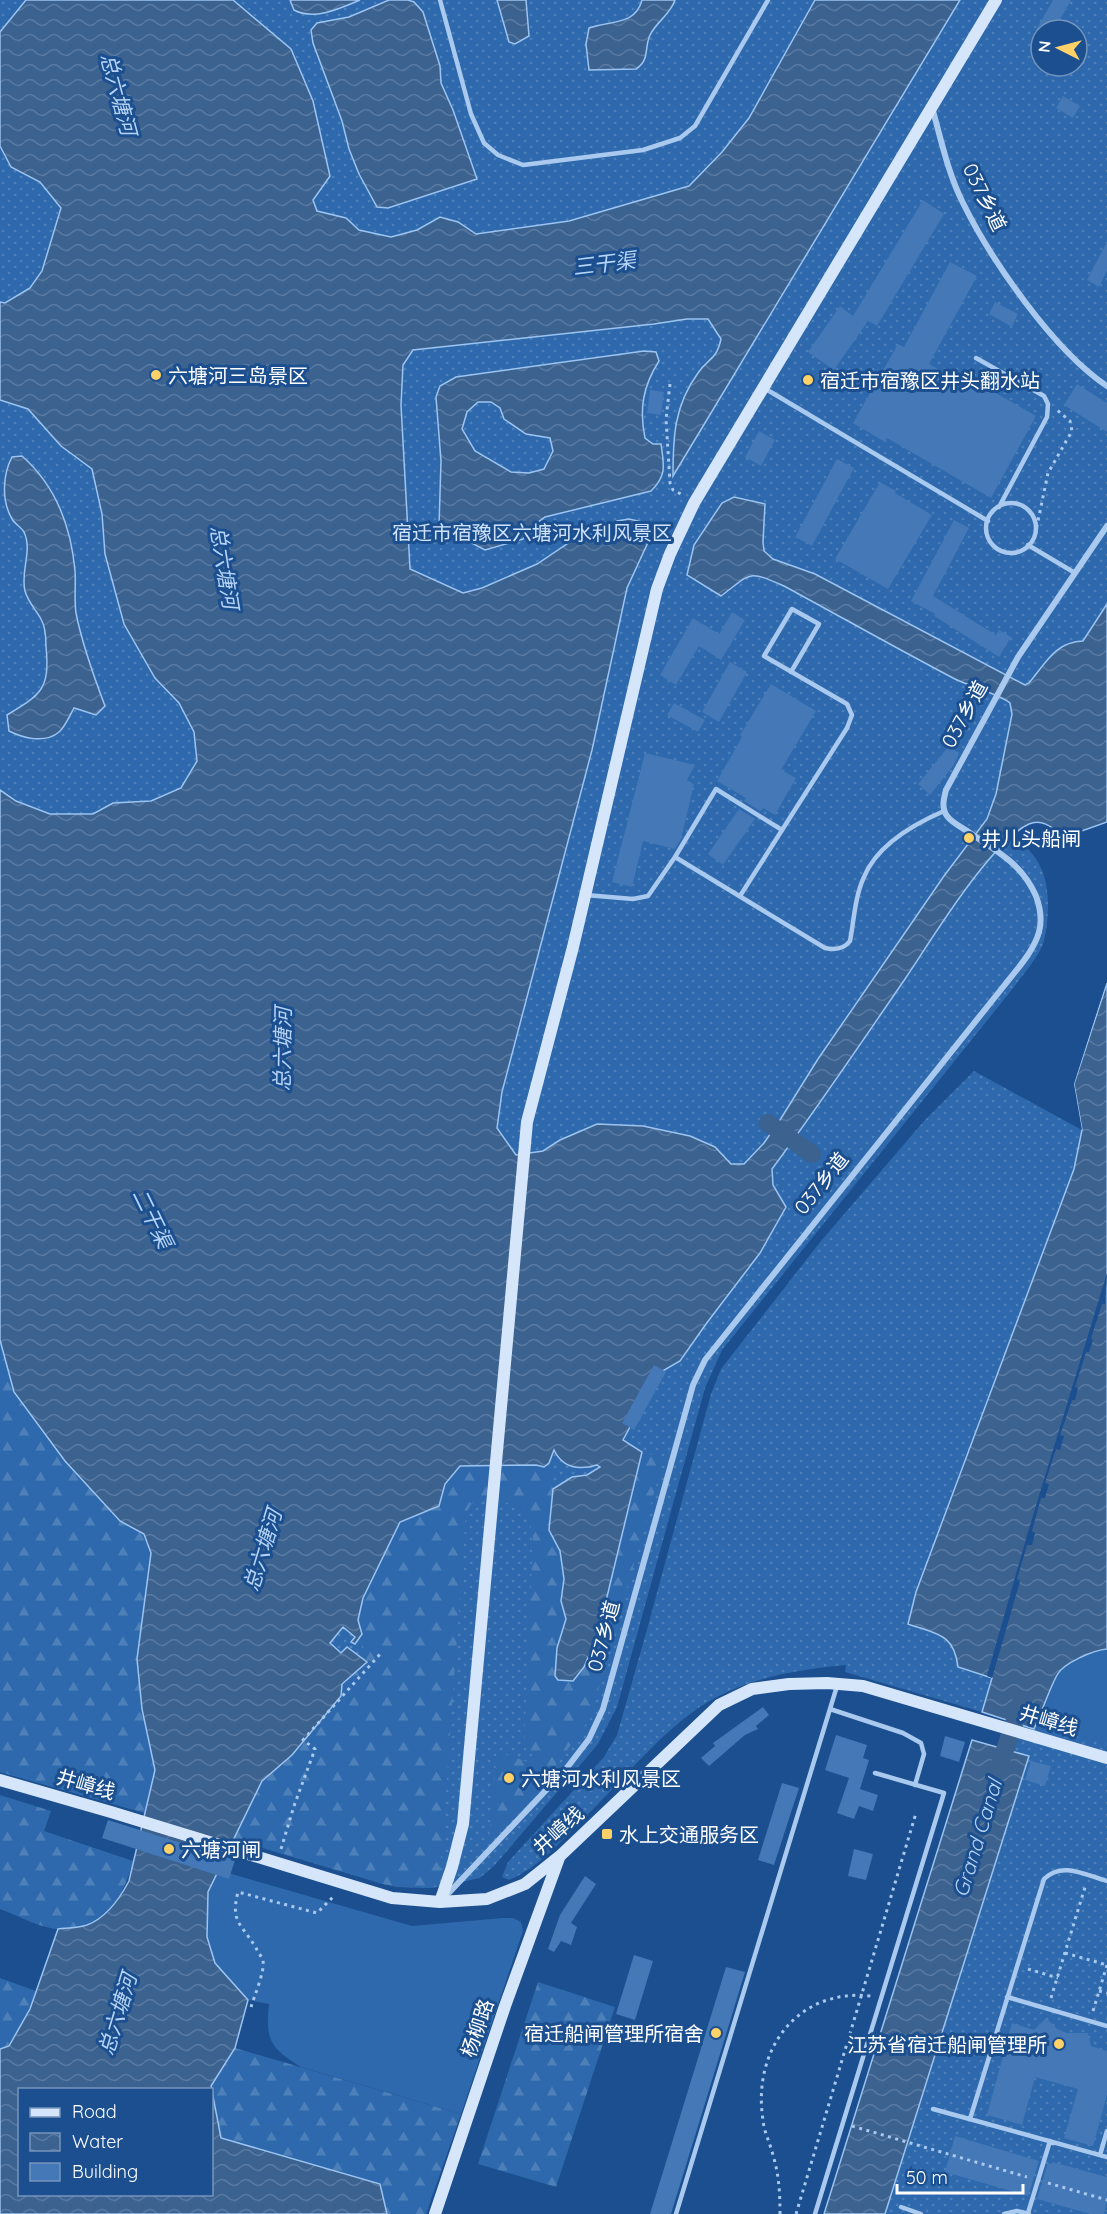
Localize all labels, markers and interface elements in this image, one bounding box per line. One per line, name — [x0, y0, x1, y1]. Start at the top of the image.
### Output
north arrow — [1029, 18, 1089, 78]
text: N — [1034, 40, 1055, 53]
water label: 总六塘河 — [96, 50, 143, 142]
street label: 037乡道 — [958, 159, 1012, 235]
water label: 三干渠 — [571, 246, 640, 280]
place label: 六塘河三岛景区 — [168, 363, 308, 388]
marker: 六塘河三岛景区 — [149, 368, 163, 382]
place label: 宿迁市宿豫区井头翻水站 — [820, 368, 1040, 393]
marker: 宿迁市宿豫区井头翻水站 — [801, 373, 815, 387]
park label: 宿迁市宿豫区六塘河水利风景区 — [392, 520, 672, 545]
water label: 总六塘河 — [206, 523, 245, 614]
street label: 037乡道 — [935, 676, 993, 752]
place label: 井儿头船闸 — [981, 826, 1081, 851]
marker: 井儿头船闸 — [962, 831, 976, 845]
water label: 总六塘河 — [268, 1003, 296, 1091]
street label: 037乡道 — [788, 1147, 854, 1219]
water label: 二干渠 — [128, 1184, 180, 1255]
water label: 总六塘河 — [237, 1502, 288, 1594]
street label: 037乡道 — [582, 1598, 624, 1674]
street label: 井嶂线 — [1017, 1699, 1081, 1741]
street label: 井嶂线 — [54, 1764, 118, 1804]
place label: 六塘河水利风景区 — [521, 1766, 681, 1791]
marker: 六塘河水利风景区 — [502, 1771, 516, 1785]
water label: Grand Canal — [947, 1774, 1008, 1900]
street label: 井嶂线 — [527, 1801, 589, 1859]
place label: 水上交通服务区 — [619, 1822, 759, 1847]
marker: 水上交通服务区 — [600, 1827, 614, 1841]
place label: 六塘河闸 — [181, 1837, 261, 1862]
marker: 六塘河闸 — [162, 1842, 176, 1856]
water label: 总六塘河 — [92, 1966, 143, 2058]
street label: 杨柳路 — [455, 1996, 499, 2060]
place label: 宿迁船闸管理所宿舍 — [524, 2021, 704, 2046]
marker: 宿迁船闸管理所宿舍 — [709, 2026, 723, 2040]
place label: 江苏省宿迁船闸管理所 — [847, 2032, 1047, 2057]
marker: 江苏省宿迁船闸管理所 — [1052, 2037, 1066, 2051]
legend — [18, 2088, 213, 2196]
text: Road — [72, 2100, 117, 2123]
text: Water — [72, 2130, 123, 2153]
scale bar — [897, 2157, 1023, 2195]
text: Building — [72, 2160, 138, 2183]
text: 50 m — [906, 2166, 948, 2189]

